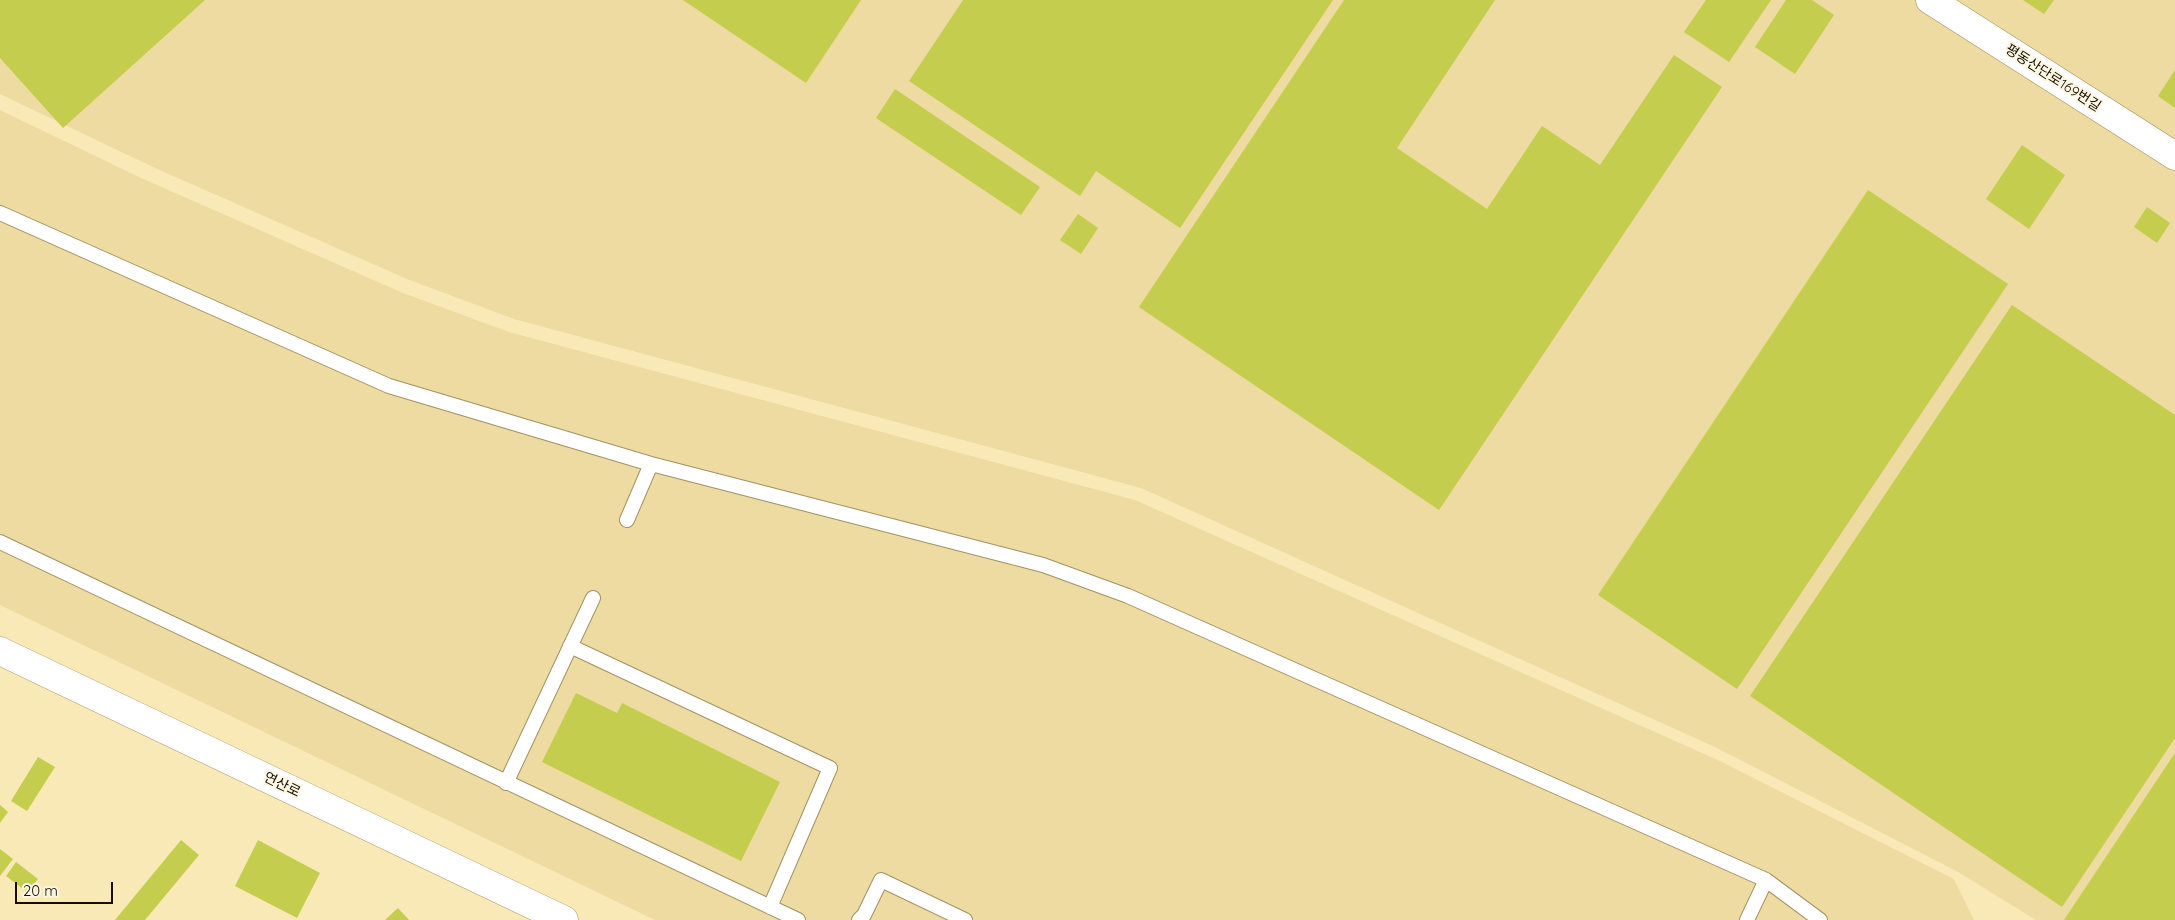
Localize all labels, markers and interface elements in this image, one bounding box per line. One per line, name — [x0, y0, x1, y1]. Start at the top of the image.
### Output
street label: 평동산단로169번길 — [2002, 41, 2104, 115]
street label: 연산로 — [261, 769, 303, 801]
scale bar — [18, 872, 115, 904]
text: 20 m — [23, 881, 58, 900]

